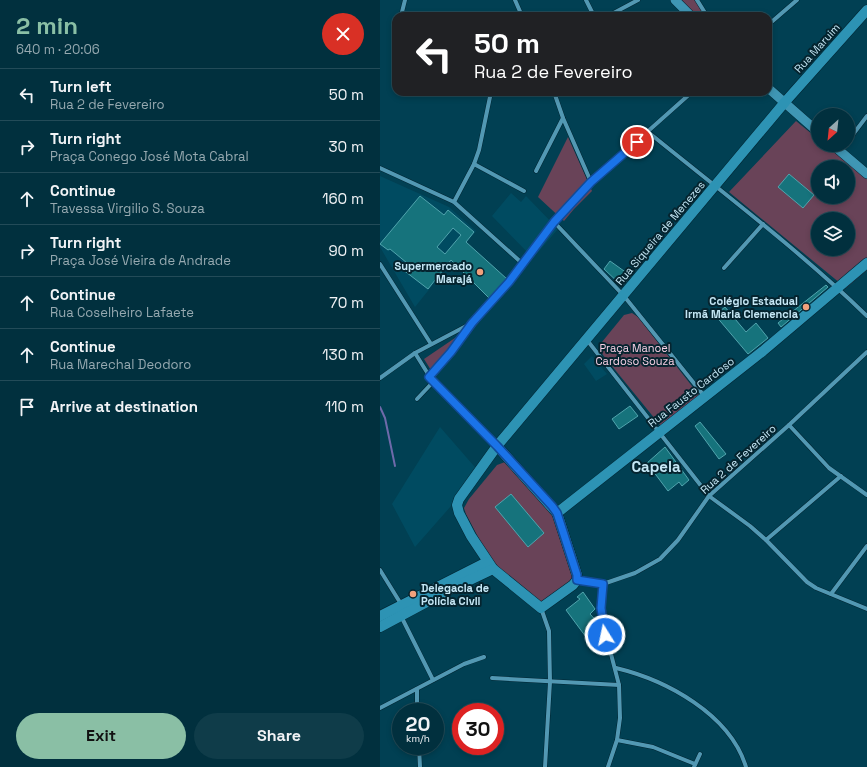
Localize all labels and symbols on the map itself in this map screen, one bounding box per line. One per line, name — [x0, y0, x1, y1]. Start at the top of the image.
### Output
street label: Rua Maruim — [791, 20, 843, 76]
north arrow — [811, 108, 855, 152]
pin — [620, 125, 654, 159]
street label: Rua Siqueira de Menezes — [612, 178, 708, 288]
place label: Supermercado Marajá — [394, 259, 473, 286]
marker: Supermercado Marajá — [475, 267, 485, 277]
place label: Colégio Estadual Irmã Maria Clemencia — [685, 294, 799, 321]
marker: Colégio Estadual Irmã Maria Clemencia — [801, 302, 811, 312]
park label: Praça Manoel Cardoso Souza — [596, 341, 675, 368]
street label: Rua Fausto Cardoso — [645, 354, 737, 430]
street label: Rua 2 de Fevereiro — [697, 421, 779, 497]
district label: Capela — [631, 457, 681, 476]
place label: Delegacia de Polícia Civil — [421, 581, 489, 608]
marker: Delegacia de Polícia Civil — [408, 589, 418, 599]
position arrow — [584, 614, 626, 656]
speed limit sign: 30 — [452, 703, 504, 755]

